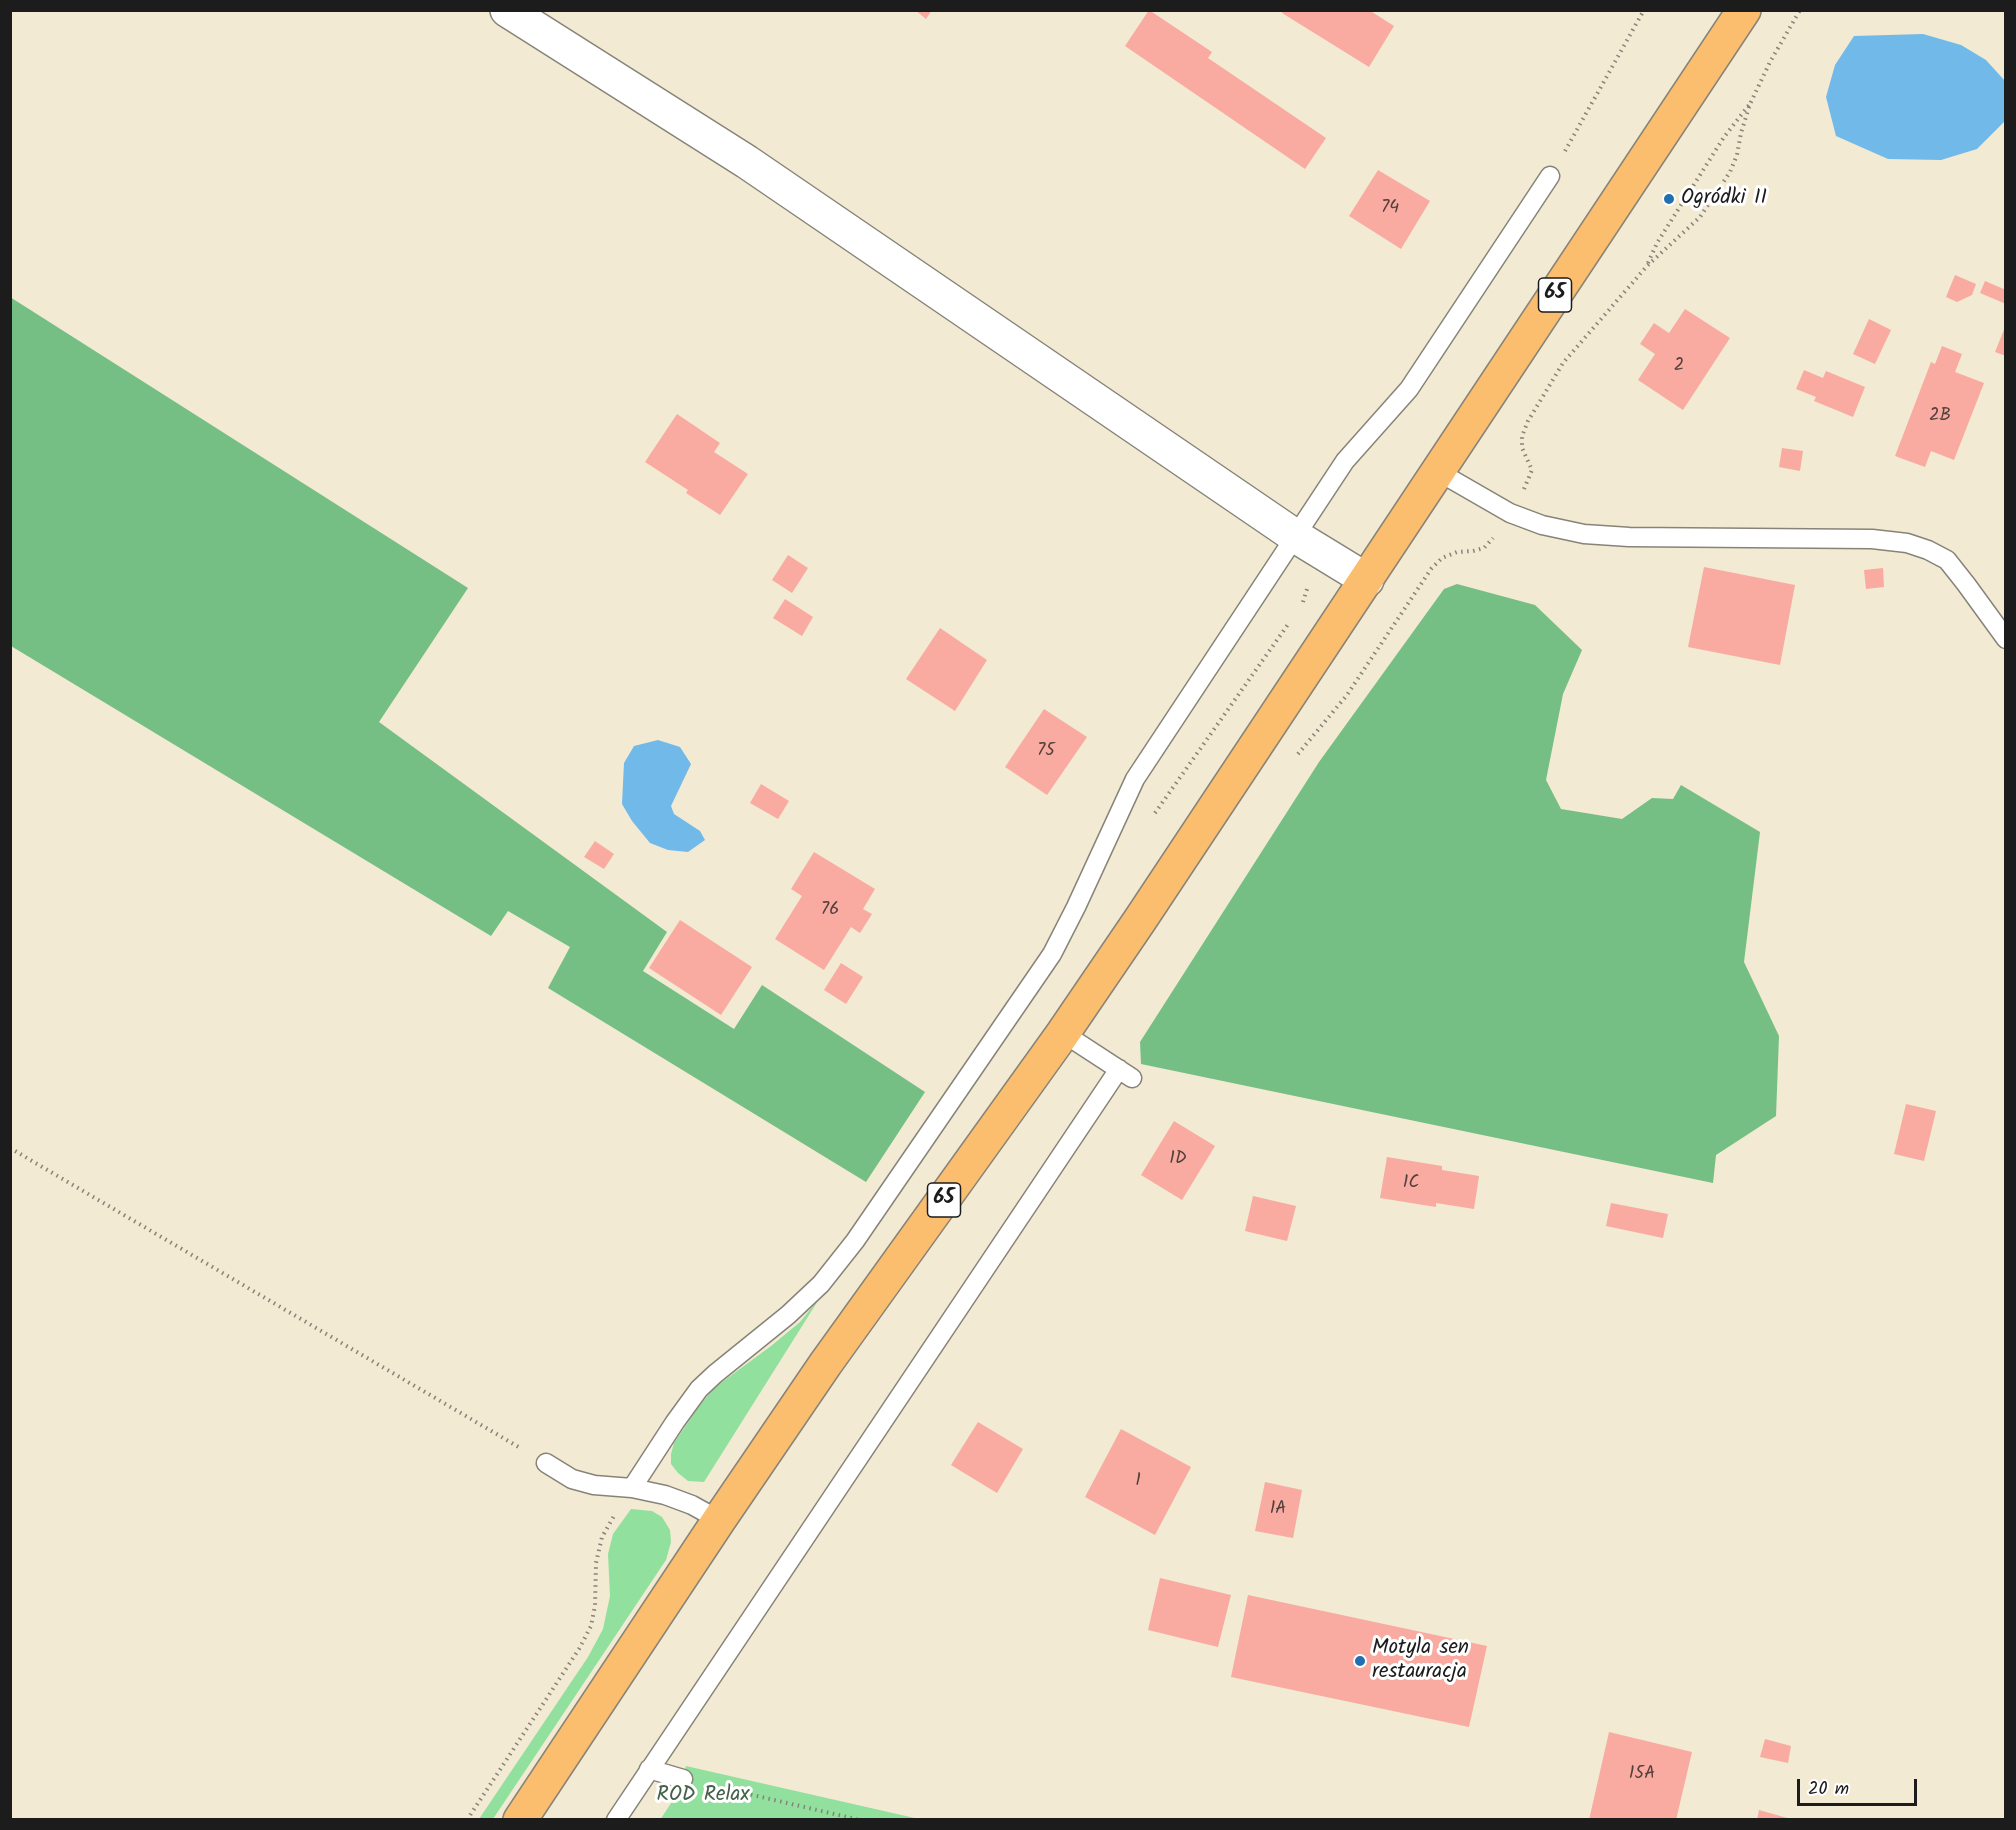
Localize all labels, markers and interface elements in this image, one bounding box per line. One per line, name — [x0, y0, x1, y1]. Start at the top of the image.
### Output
place label: Ogródki II — [1681, 186, 1767, 212]
marker: Ogródki II — [1662, 192, 1676, 206]
house number: 74 — [1381, 198, 1399, 220]
road number: 65 — [1538, 278, 1572, 312]
house number: 2 — [1674, 356, 1684, 378]
house number: 2B — [1929, 406, 1951, 428]
house number: 75 — [1037, 741, 1055, 763]
house number: 76 — [821, 900, 839, 922]
house number: 1D — [1169, 1149, 1187, 1171]
house number: 1C — [1403, 1173, 1419, 1195]
road number: 65 — [928, 1183, 960, 1217]
house number: 1 — [1135, 1471, 1141, 1493]
house number: 1A — [1270, 1499, 1286, 1521]
place label: Motyla sen restauracja — [1372, 1636, 1469, 1686]
marker: Motyla sen restauracja — [1353, 1654, 1367, 1668]
house number: 15A — [1629, 1764, 1655, 1786]
scale bar — [1800, 1767, 1920, 1805]
text: 20 m — [1808, 1775, 1849, 1804]
park label: ROD Relax — [657, 1783, 749, 1809]

